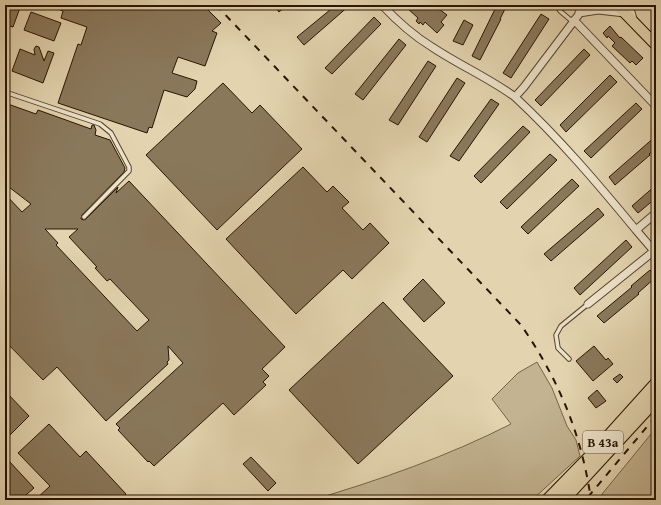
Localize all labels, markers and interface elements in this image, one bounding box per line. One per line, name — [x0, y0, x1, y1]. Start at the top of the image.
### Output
road number: B 43a — [583, 431, 623, 453]

